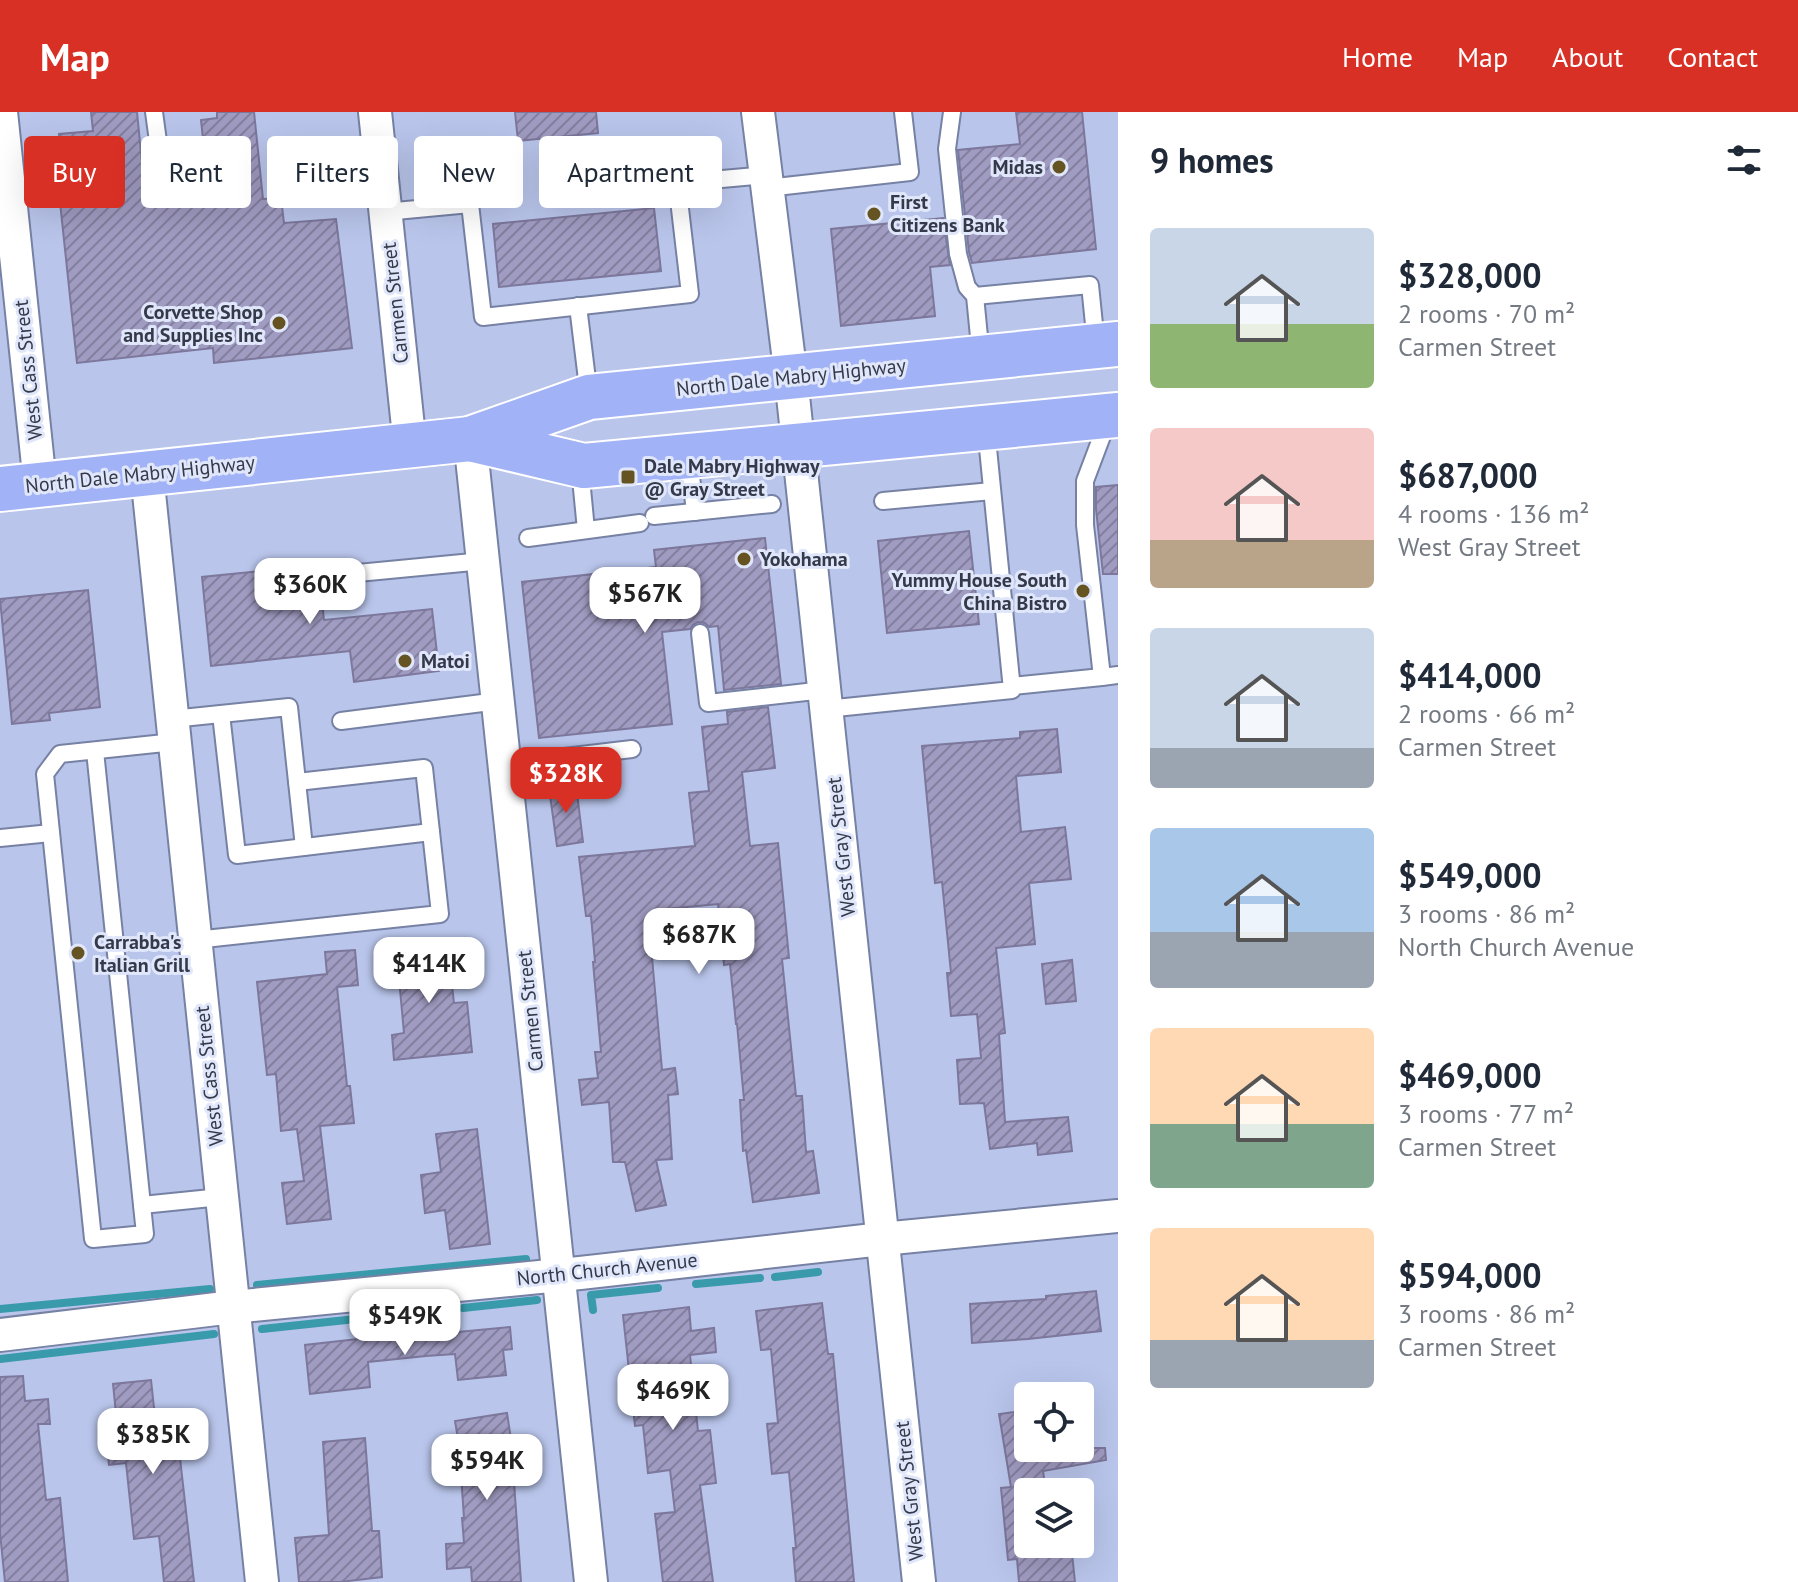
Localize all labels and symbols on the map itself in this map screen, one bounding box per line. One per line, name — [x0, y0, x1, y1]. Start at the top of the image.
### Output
place label: Midas — [992, 154, 1043, 180]
marker: Midas — [1050, 158, 1068, 176]
place label: First Citizens Bank — [890, 189, 1005, 238]
marker: First Citizens Bank — [865, 205, 883, 223]
street label: Carmen Street — [376, 241, 414, 365]
street label: West Cass Street — [8, 298, 48, 441]
place label: Corvette Shop and Supplies Inc — [123, 299, 263, 348]
marker: Corvette Shop and Supplies Inc — [270, 314, 288, 332]
street label: North Dale Mabry Highway — [675, 352, 908, 402]
street label: North Dale Mabry Highway — [24, 449, 257, 499]
place label: Dale Mabry Highway @ Gray Street — [644, 453, 820, 502]
marker: Dale Mabry Highway @ Gray Street — [619, 468, 637, 486]
place label: Yokohama — [759, 546, 848, 572]
marker: Yokohama — [735, 550, 753, 568]
pin: $360K — [254, 558, 366, 626]
pin: $567K — [589, 567, 701, 635]
place label: Yummy House South China Bistro — [891, 567, 1067, 616]
marker: Yummy House South China Bistro — [1074, 582, 1092, 600]
place label: Matoi — [421, 648, 470, 674]
marker: Matoi — [396, 652, 414, 670]
pin: $328K — [510, 747, 622, 815]
street label: West Gray Street — [821, 776, 861, 918]
pin: $687K — [643, 908, 755, 976]
place label: Carrabba's Italian Grill — [94, 929, 190, 978]
pin: $414K — [373, 937, 485, 1005]
marker: Carrabba's Italian Grill — [69, 944, 87, 962]
street label: Carmen Street — [511, 949, 549, 1073]
street label: West Cass Street — [189, 1004, 229, 1147]
street label: North Church Avenue — [515, 1247, 699, 1291]
pin: $549K — [349, 1289, 461, 1357]
pin: $469K — [617, 1364, 729, 1432]
pin: $385K — [97, 1408, 209, 1476]
street label: West Gray Street — [889, 1420, 929, 1562]
pin: $594K — [431, 1434, 543, 1502]

